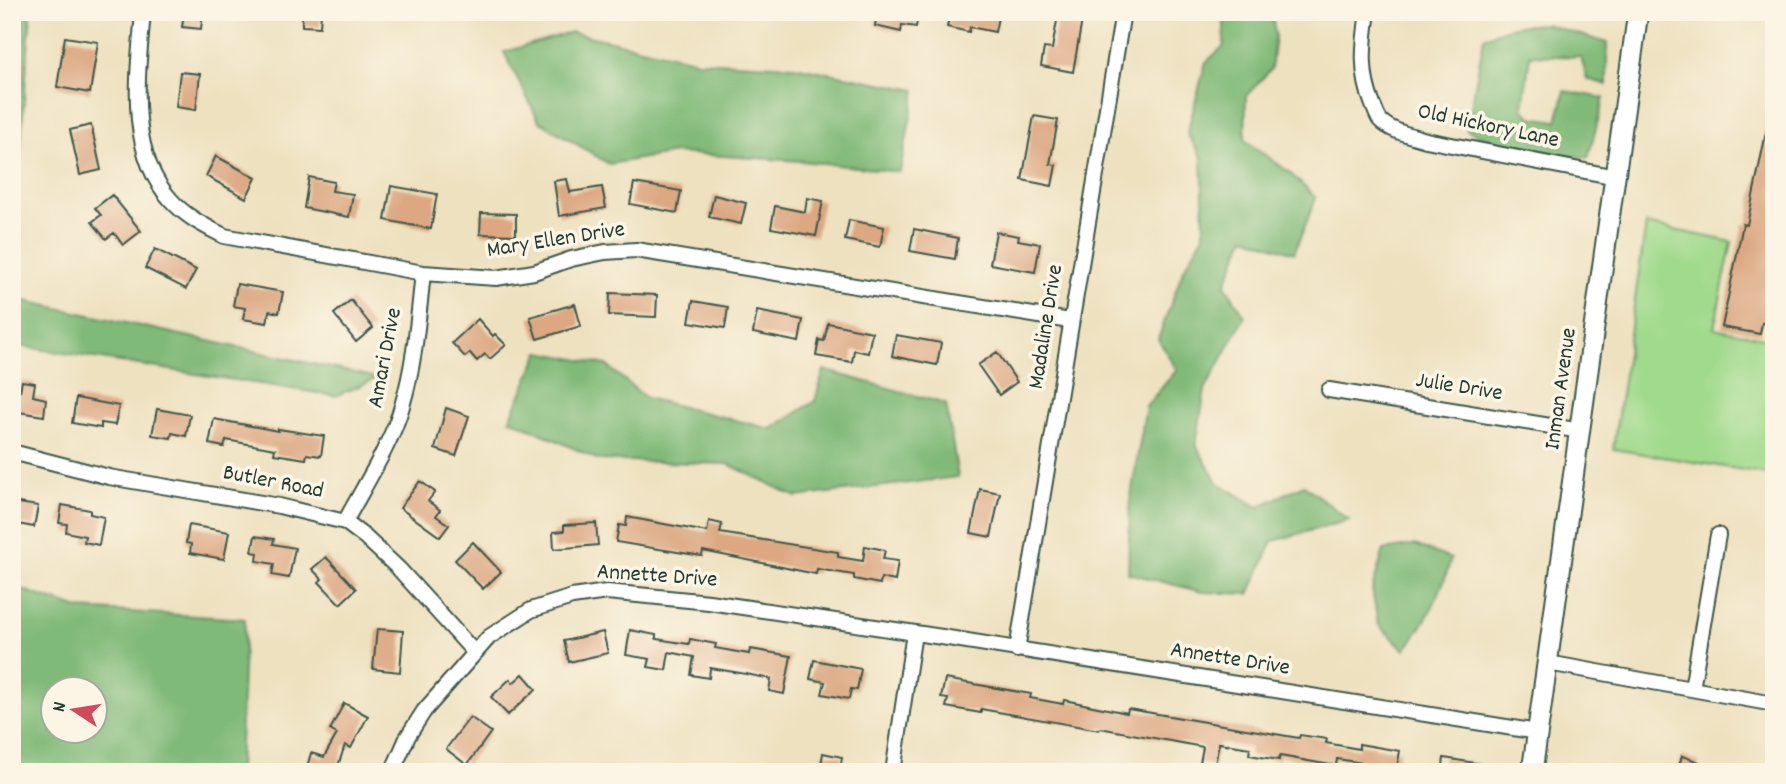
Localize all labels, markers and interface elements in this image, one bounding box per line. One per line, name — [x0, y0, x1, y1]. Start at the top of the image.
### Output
street label: Old Hickory Lane — [1414, 96, 1562, 158]
street label: Mary Ellen Drive — [485, 214, 627, 268]
street label: Madaline Drive — [1021, 262, 1073, 392]
street label: Amari Drive — [360, 305, 412, 411]
street label: Inman Avenue — [1537, 326, 1587, 452]
street label: Julie Drive — [1413, 365, 1505, 411]
street label: Butler Road — [220, 457, 326, 509]
street label: Annette Drive — [596, 556, 718, 598]
street label: Annette Drive — [1168, 634, 1292, 686]
north arrow — [38, 676, 108, 746]
text: N — [47, 700, 75, 715]

